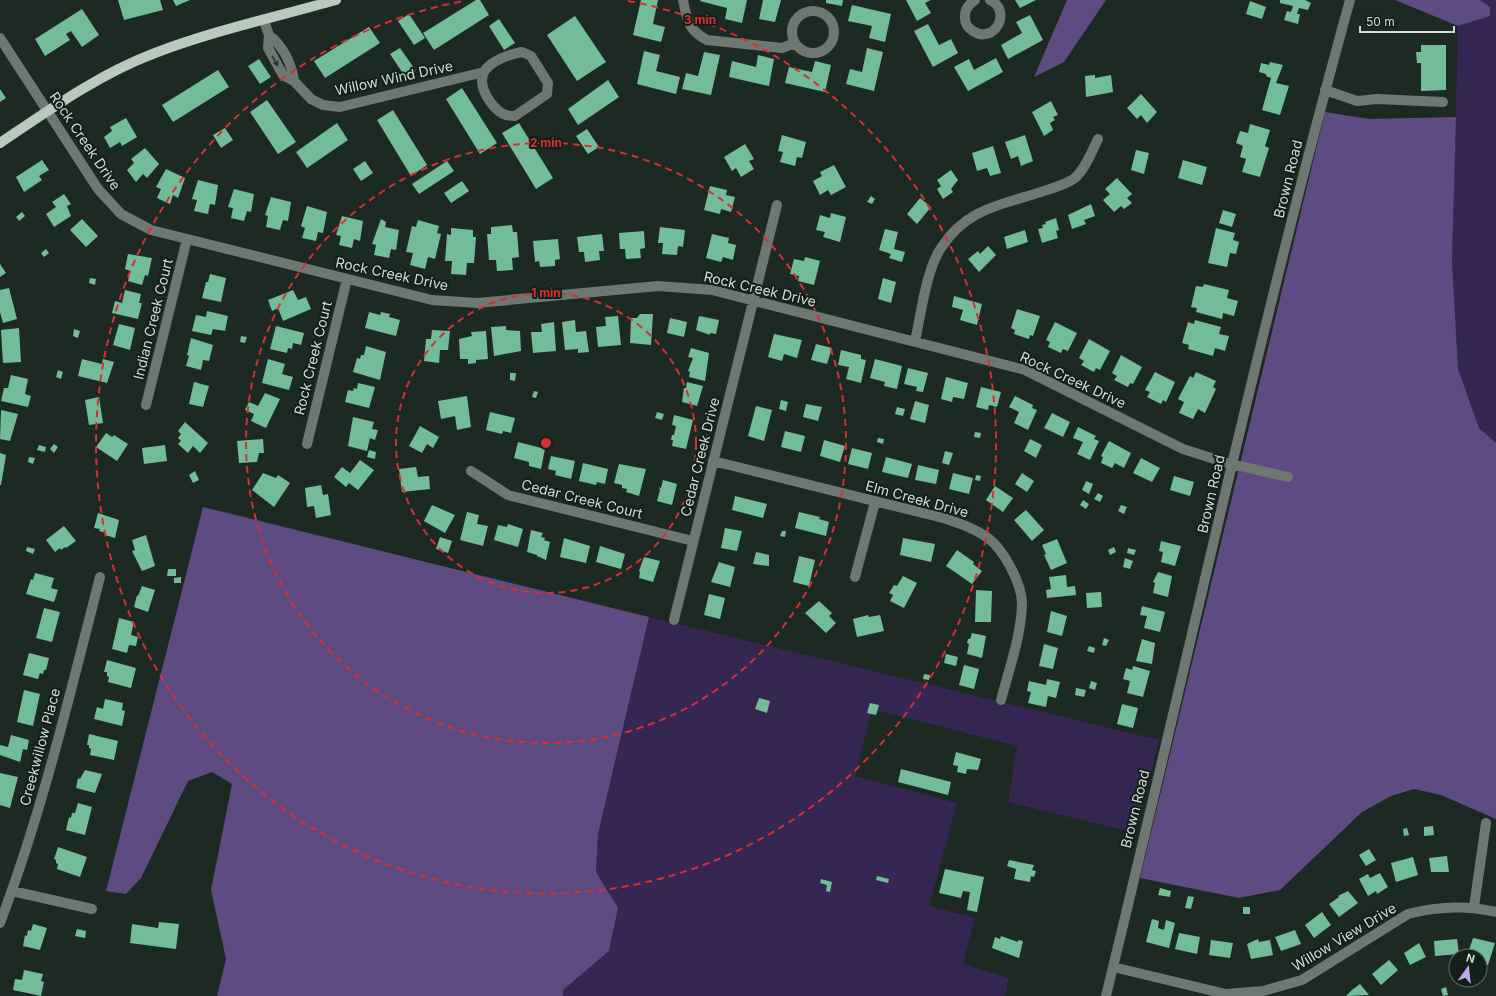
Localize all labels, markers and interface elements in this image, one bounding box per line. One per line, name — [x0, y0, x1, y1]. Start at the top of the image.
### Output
scale bar — [1360, 8, 1454, 34]
text: 3 min — [684, 12, 716, 27]
text: 50 m — [1366, 14, 1395, 29]
one-way arrow — [272, 56, 279, 67]
street label: Willow Wind Drive — [333, 57, 454, 98]
street label: Rock Creek Drive — [46, 88, 125, 193]
text: 2 min — [530, 135, 562, 150]
street label: Brown Road — [1270, 138, 1305, 220]
street label: Rock Creek Drive — [334, 253, 450, 294]
street label: Indian Creek Court — [129, 256, 176, 381]
street label: Rock Creek Drive — [702, 267, 818, 310]
text: 1 min — [531, 285, 561, 300]
street label: Rock Creek Court — [290, 299, 335, 417]
street label: Rock Creek Drive — [1018, 348, 1129, 412]
street label: Cedar Creek Drive — [677, 396, 723, 518]
centre of rings — [539, 436, 553, 450]
street label: Brown Road — [1193, 453, 1228, 535]
street label: Cedar Creek Court — [520, 475, 645, 522]
street label: Elm Creek Drive — [864, 477, 971, 520]
street label: Creekwillow Place — [16, 686, 63, 807]
street label: Brown Road — [1117, 768, 1152, 850]
street label: Willow View Drive — [1289, 899, 1399, 974]
north arrow — [1448, 948, 1488, 988]
text: N — [1465, 950, 1476, 966]

